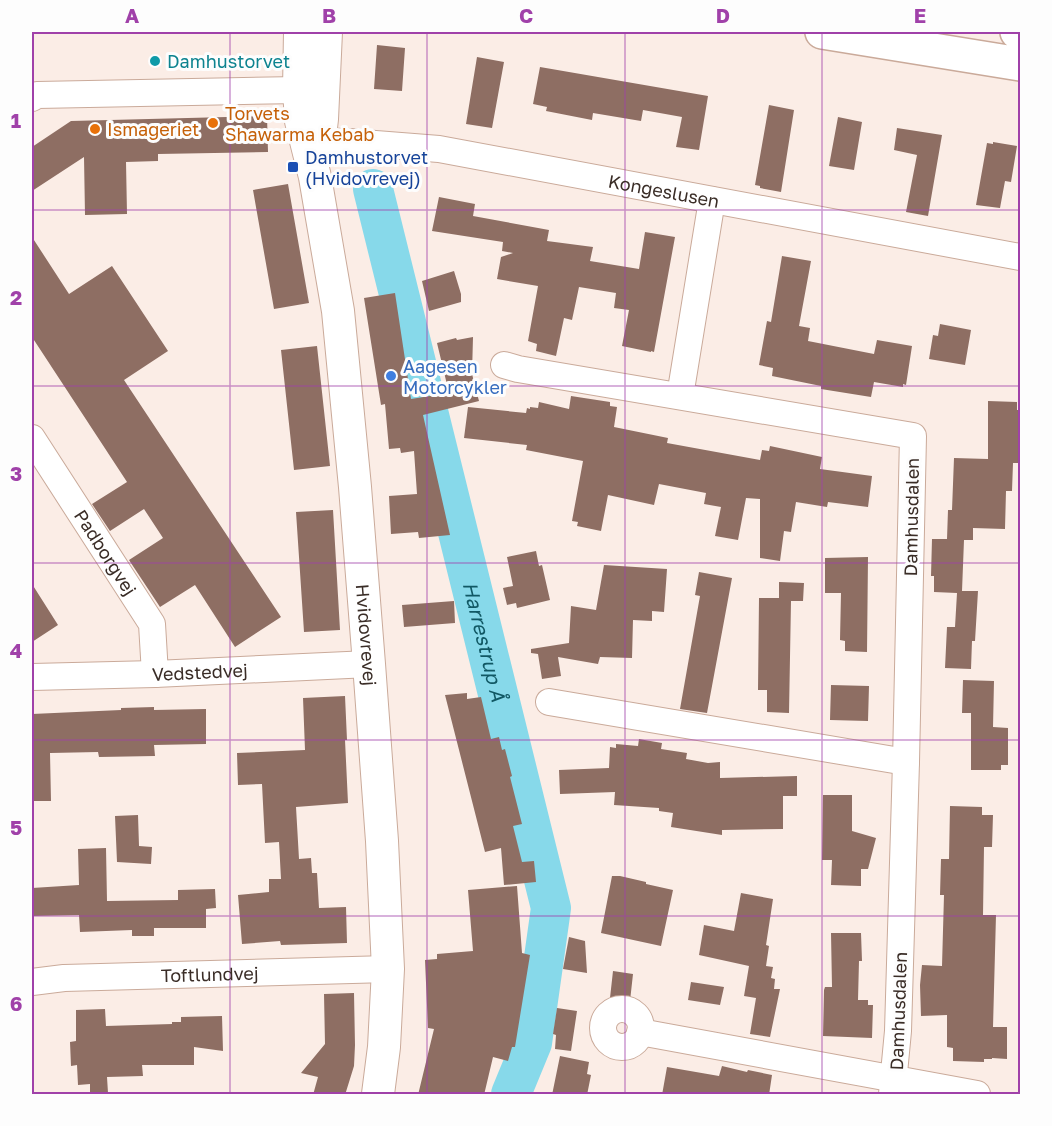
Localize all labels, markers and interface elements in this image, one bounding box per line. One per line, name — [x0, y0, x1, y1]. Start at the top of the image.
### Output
text: A — [125, 3, 139, 27]
text: B — [322, 3, 336, 27]
text: C — [519, 3, 533, 27]
text: D — [716, 3, 730, 27]
text: E — [914, 3, 926, 27]
place label: Damhustorvet — [167, 50, 290, 72]
marker: Damhustorvet — [148, 54, 162, 68]
place label: Torvets Shawarma Kebab — [225, 102, 374, 145]
text: 1 — [11, 108, 21, 132]
marker: Torvets Shawarma Kebab — [206, 116, 220, 130]
place label: Ismageriet — [107, 118, 199, 140]
marker: Ismageriet — [88, 122, 102, 136]
place label: Damhustorvet (Hvidovrevej) — [305, 146, 428, 189]
marker: Damhustorvet (Hvidovrevej) — [286, 160, 300, 174]
street label: Kongeslusen — [606, 170, 721, 212]
text: 2 — [10, 285, 22, 309]
place label: Aagesen Motorcykler — [403, 355, 507, 398]
marker: Aagesen Motorcykler — [384, 369, 398, 383]
street label: Damhusdalen — [899, 458, 923, 576]
text: 3 — [10, 461, 22, 485]
street label: Padborgvej — [70, 505, 141, 599]
water label: Harrestrup Å — [459, 579, 512, 704]
street label: Hvidovrevej — [352, 583, 382, 687]
text: 4 — [10, 638, 22, 662]
street label: Vedstedvej — [152, 659, 248, 685]
text: 5 — [10, 815, 22, 839]
street label: Damhusdalen — [885, 951, 911, 1071]
street label: Toftlundvej — [160, 962, 259, 986]
text: 6 — [10, 991, 22, 1015]

